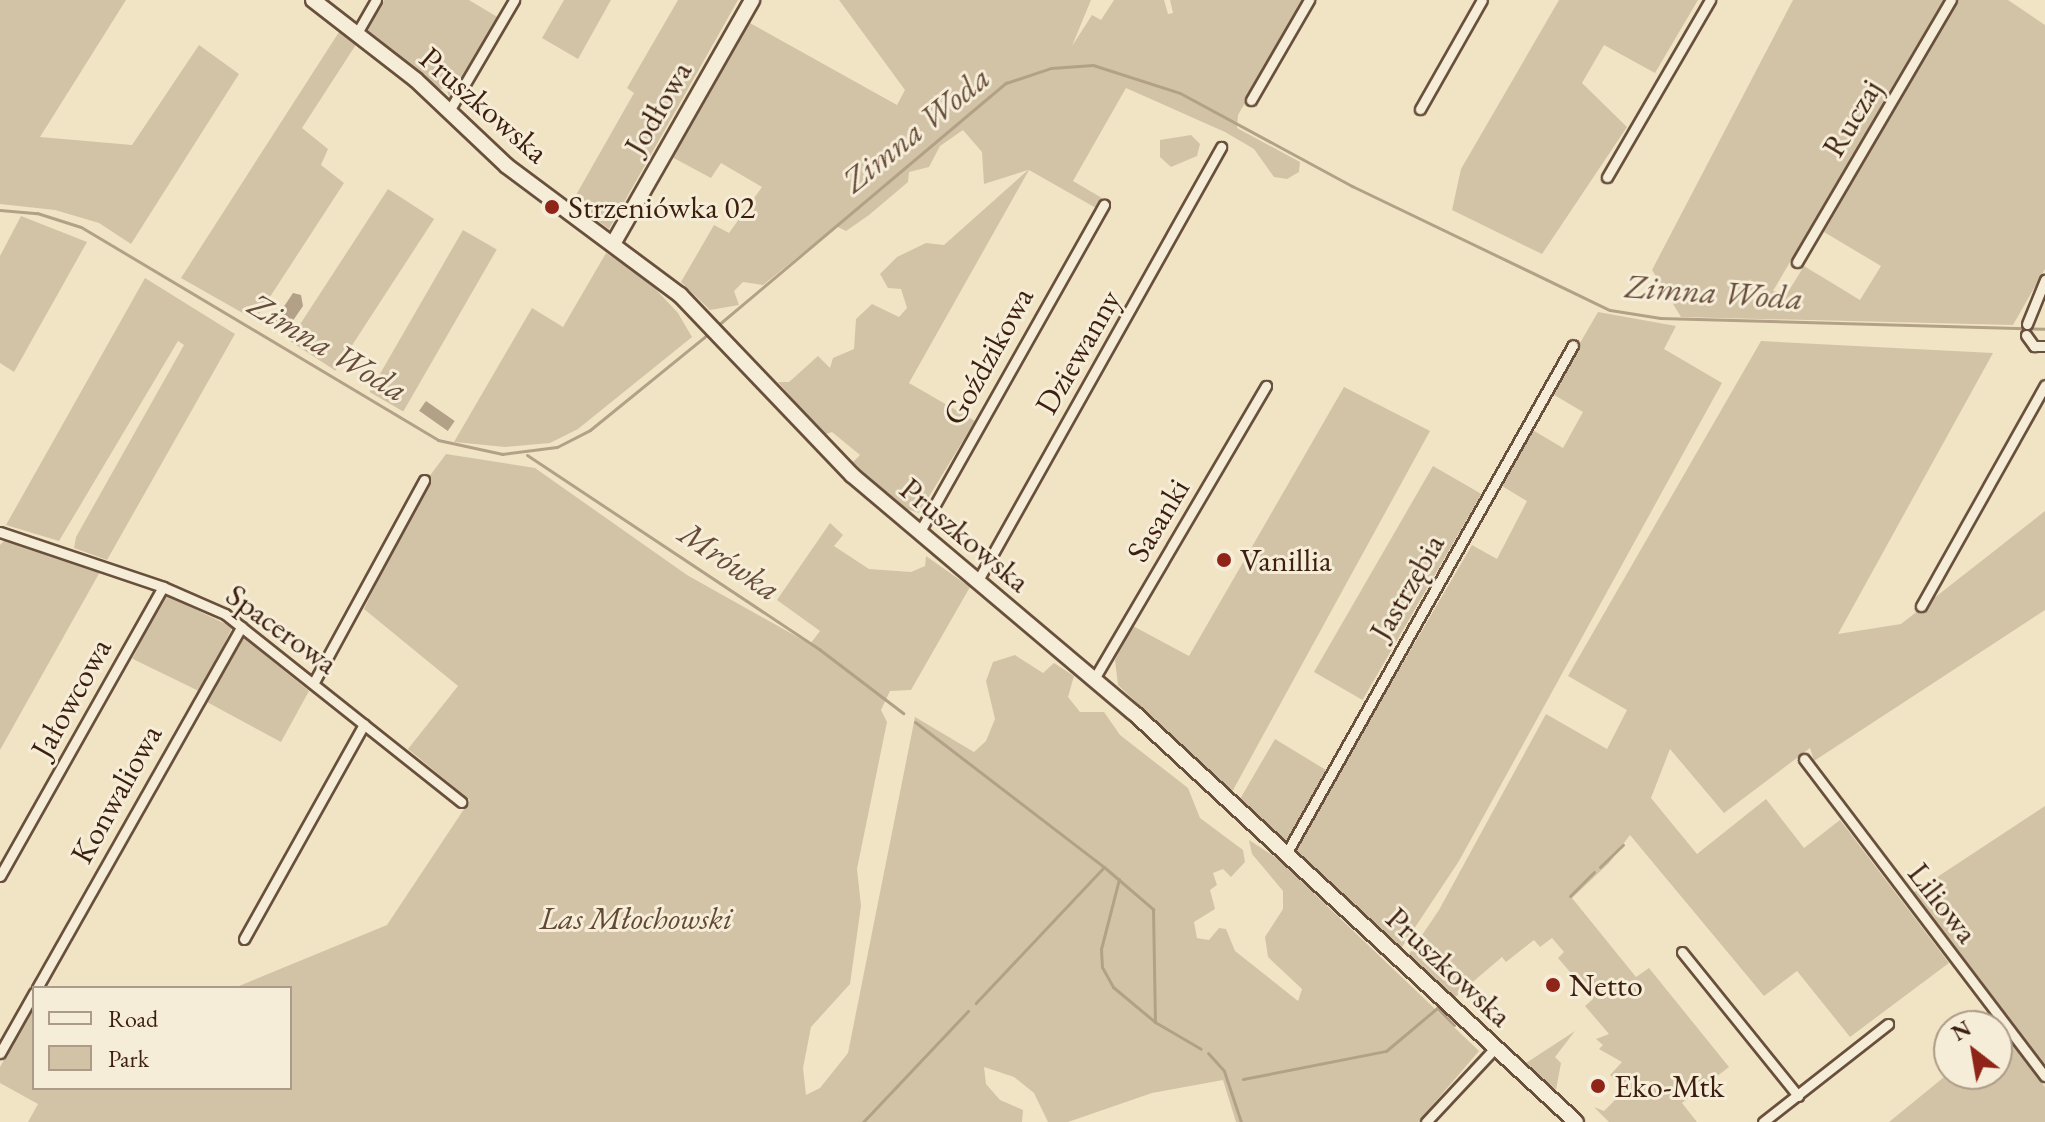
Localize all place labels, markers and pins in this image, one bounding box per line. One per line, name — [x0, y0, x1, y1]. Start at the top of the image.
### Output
place label: Strzeniówka 02 — [568, 188, 755, 226]
marker: Strzeniówka 02 — [543, 198, 561, 216]
place label: Vanillia — [1240, 541, 1332, 579]
marker: Vanillia — [1215, 551, 1233, 569]
place label: Netto — [1569, 966, 1643, 1004]
marker: Netto — [1544, 976, 1562, 994]
place label: Eko-Mtk — [1614, 1067, 1724, 1105]
marker: Eko-Mtk — [1589, 1077, 1607, 1095]

